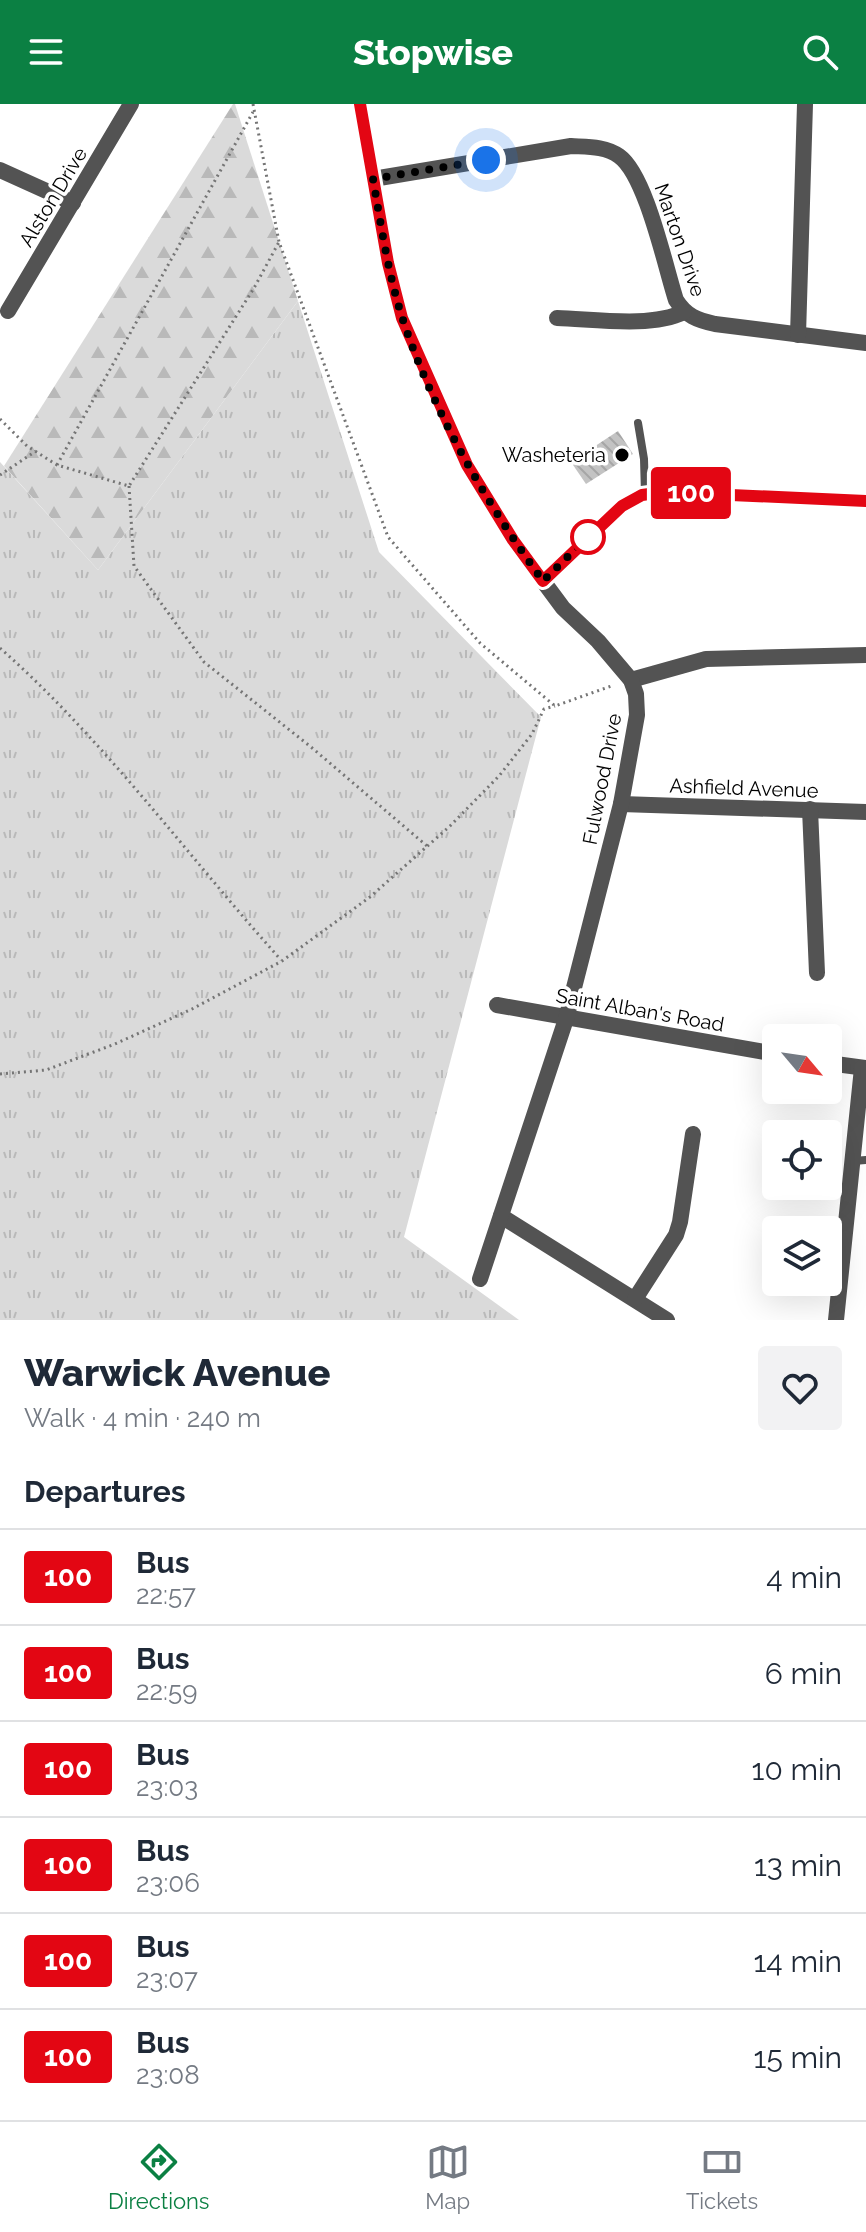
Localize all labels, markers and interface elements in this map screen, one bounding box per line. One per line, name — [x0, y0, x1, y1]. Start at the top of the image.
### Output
icon: menu — [24, 30, 68, 74]
icon: search — [798, 30, 842, 74]
text: Stopwise — [353, 31, 513, 73]
your location — [466, 140, 506, 180]
street label: Alston Drive — [14, 143, 92, 251]
street label: Marton Drive — [649, 180, 711, 300]
place label: Washeteria — [502, 443, 606, 467]
marker: Washeteria — [613, 446, 631, 464]
line badge: 100 — [645, 467, 737, 519]
text: 100 — [667, 476, 715, 509]
unlabelled marker — [571, 520, 605, 554]
street label: Fulwood Drive — [578, 711, 627, 847]
street label: Ashfield Avenue — [669, 773, 819, 803]
street label: Saint Alban's Road — [554, 983, 726, 1037]
north arrow — [762, 1024, 842, 1104]
map controls — [762, 1024, 842, 1296]
button: locate — [762, 1120, 842, 1200]
button: layers — [762, 1216, 842, 1296]
button: heart — [758, 1346, 842, 1430]
text: Warwick Avenue — [24, 1350, 330, 1395]
text: Walk · 4 min · 240 m — [24, 1403, 261, 1433]
text: Departures — [24, 1474, 186, 1509]
text: Bus — [136, 1545, 190, 1580]
text: 100 — [44, 1560, 92, 1593]
text: 4 min — [766, 1560, 842, 1595]
text: 22:57 — [136, 1580, 196, 1610]
text: Bus — [136, 1641, 190, 1676]
text: 100 — [44, 1656, 92, 1689]
text: 6 min — [765, 1656, 842, 1691]
text: 22:59 — [136, 1676, 197, 1706]
text: Bus — [136, 1737, 190, 1772]
text: 100 — [44, 1752, 92, 1785]
text: 10 min — [752, 1752, 842, 1787]
text: 23:03 — [136, 1772, 198, 1802]
text: Bus — [136, 1833, 190, 1868]
text: 100 — [44, 1848, 92, 1881]
text: 13 min — [754, 1848, 842, 1883]
text: 23:06 — [136, 1868, 200, 1898]
text: Bus — [136, 1929, 190, 1964]
text: 100 — [44, 1944, 92, 1977]
text: 14 min — [754, 1944, 842, 1979]
text: 23:07 — [136, 1964, 198, 1994]
text: Bus — [136, 2025, 190, 2060]
text: 100 — [44, 2040, 92, 2073]
text: 15 min — [754, 2040, 842, 2075]
text: 23:08 — [136, 2060, 200, 2090]
tab: Directions — [108, 2140, 210, 2214]
tab: Map — [425, 2140, 470, 2214]
tab: Tickets — [686, 2140, 758, 2214]

